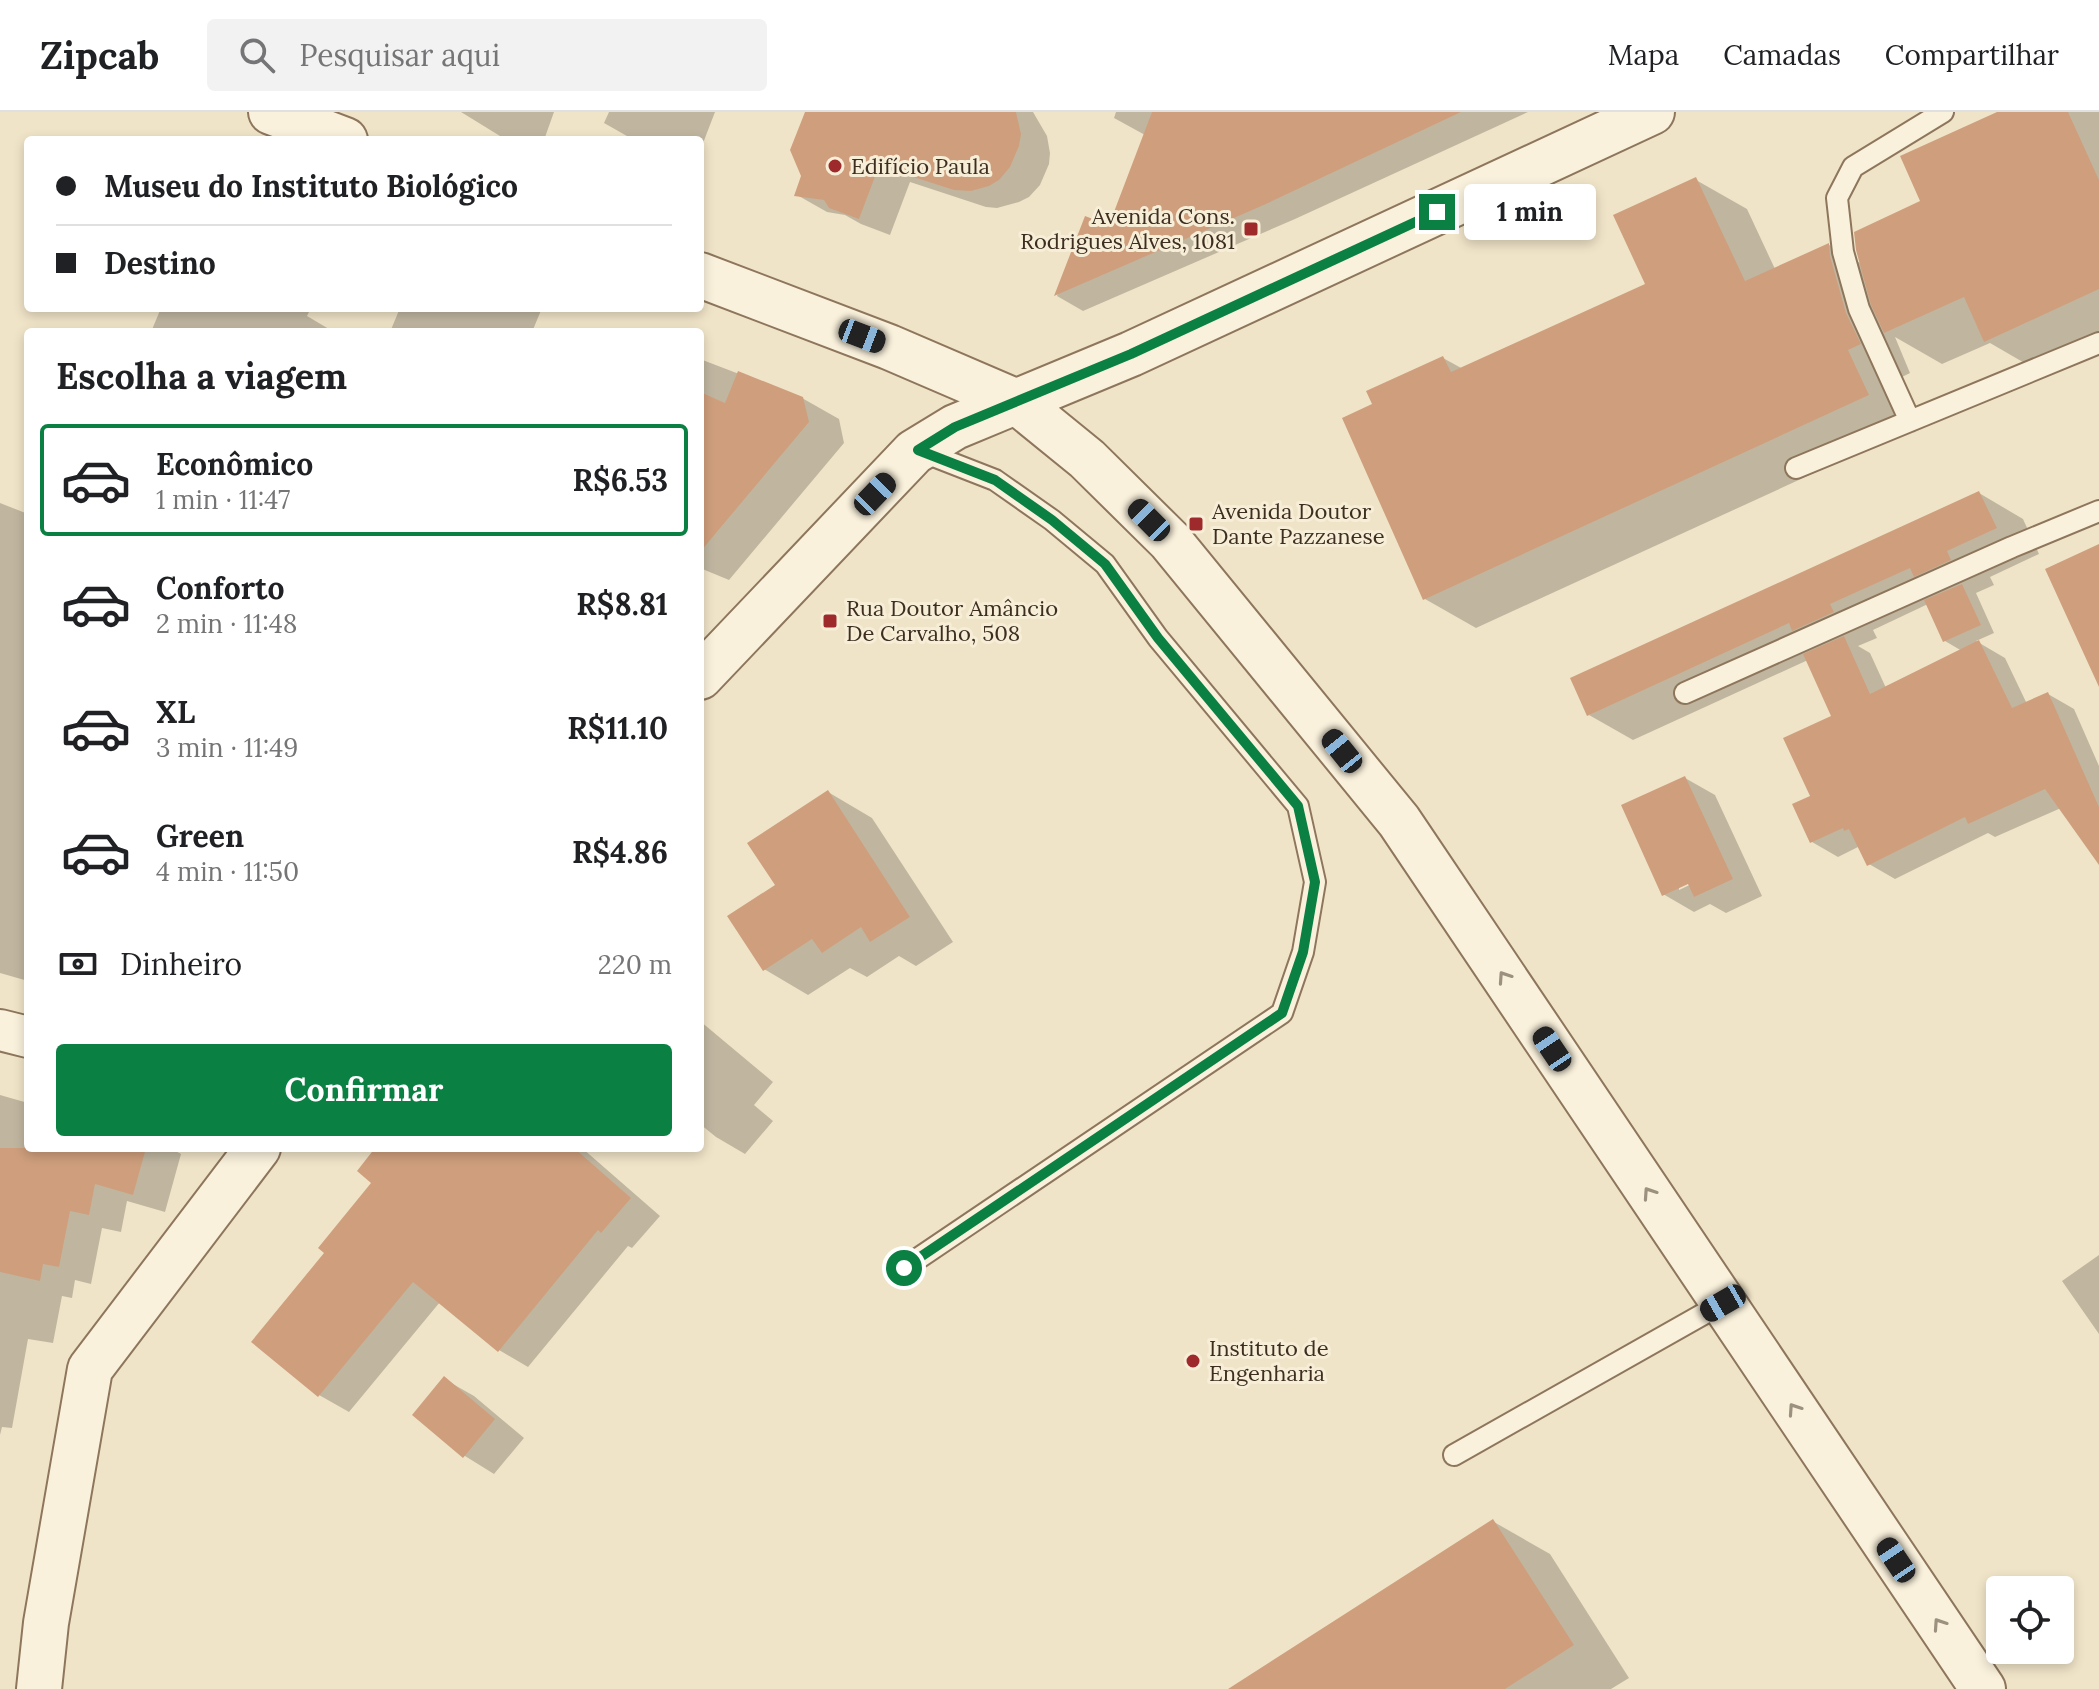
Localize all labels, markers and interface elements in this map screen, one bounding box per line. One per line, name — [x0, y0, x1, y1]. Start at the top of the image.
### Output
search box — [207, 19, 767, 91]
text: Zipcab — [40, 31, 159, 79]
icon: search — [235, 33, 279, 77]
text: Pesquisar aqui — [299, 36, 500, 74]
text: Mapa — [1608, 37, 1679, 73]
text: Camadas — [1723, 37, 1841, 73]
text: Compartilhar — [1885, 37, 2059, 73]
place label: Edifício Paula — [851, 152, 990, 180]
marker: Edifício Paula — [826, 157, 844, 175]
text: Museu do Instituto Biológico — [104, 167, 518, 205]
callout: 1 min — [1465, 184, 1597, 240]
route end — [1419, 194, 1455, 230]
text: 1 min — [1497, 195, 1563, 228]
place label: Avenida Cons. Rodrigues Alves, 1081 — [1020, 202, 1235, 255]
marker: Avenida Cons. Rodrigues Alves, 1081 — [1242, 220, 1260, 238]
text: Destino — [104, 244, 216, 282]
car — [835, 316, 889, 356]
text: Escolha a viagem — [56, 353, 347, 399]
icon: car — [60, 444, 132, 516]
text: Econômico — [156, 445, 313, 483]
text: R$6.53 — [573, 461, 668, 499]
car — [850, 468, 900, 520]
text: 1 min · 11:47 — [156, 483, 290, 516]
car — [1124, 495, 1174, 545]
place label: Avenida Doutor Dante Pazzanese — [1211, 497, 1385, 550]
marker: Avenida Doutor Dante Pazzanese — [1187, 515, 1205, 533]
icon: car — [60, 568, 132, 640]
text: Conforto — [156, 569, 284, 607]
text: R$8.81 — [576, 585, 668, 623]
place label: Rua Doutor Amâncio De Carvalho, 508 — [846, 594, 1058, 647]
text: 2 min · 11:48 — [156, 607, 297, 640]
marker: Rua Doutor Amâncio De Carvalho, 508 — [821, 612, 839, 630]
icon: car — [60, 692, 132, 764]
text: XL — [156, 693, 195, 731]
text: R$11.10 — [567, 709, 668, 747]
car — [1318, 725, 1366, 777]
text: 3 min · 11:49 — [156, 731, 298, 764]
icon: car — [60, 816, 132, 888]
text: Green — [156, 817, 244, 855]
text: R$4.86 — [572, 833, 668, 871]
text: 4 min · 11:50 — [156, 855, 299, 888]
icon: cash — [56, 942, 100, 986]
text: Dinheiro — [120, 945, 242, 983]
text: 220 m — [598, 948, 672, 981]
one-way arrow — [1499, 971, 1514, 986]
car — [1529, 1022, 1575, 1076]
button: Confirmar — [56, 1044, 672, 1136]
one-way arrow — [1644, 1187, 1659, 1202]
route start — [886, 1250, 922, 1286]
car — [1696, 1281, 1750, 1325]
place label: Instituto de Engenharia — [1209, 1334, 1329, 1387]
marker: Instituto de Engenharia — [1184, 1352, 1202, 1370]
one-way arrow — [1789, 1403, 1804, 1417]
car — [1873, 1533, 1919, 1587]
map controls — [1986, 1576, 2074, 1664]
button: locate — [1986, 1576, 2074, 1664]
one-way arrow — [1934, 1619, 1949, 1633]

